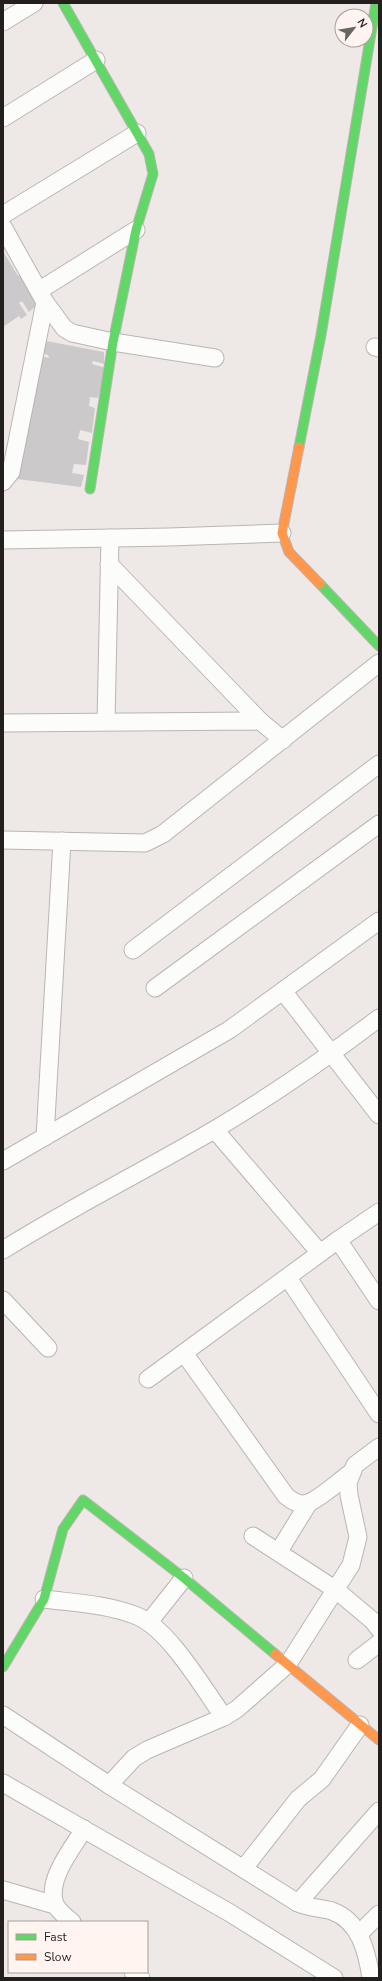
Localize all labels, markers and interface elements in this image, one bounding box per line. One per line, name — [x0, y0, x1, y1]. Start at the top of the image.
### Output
north arrow — [334, 8, 374, 48]
text: N — [354, 16, 371, 30]
legend — [8, 1921, 148, 1973]
text: Fast — [44, 1929, 67, 1945]
text: Slow — [44, 1949, 72, 1965]

